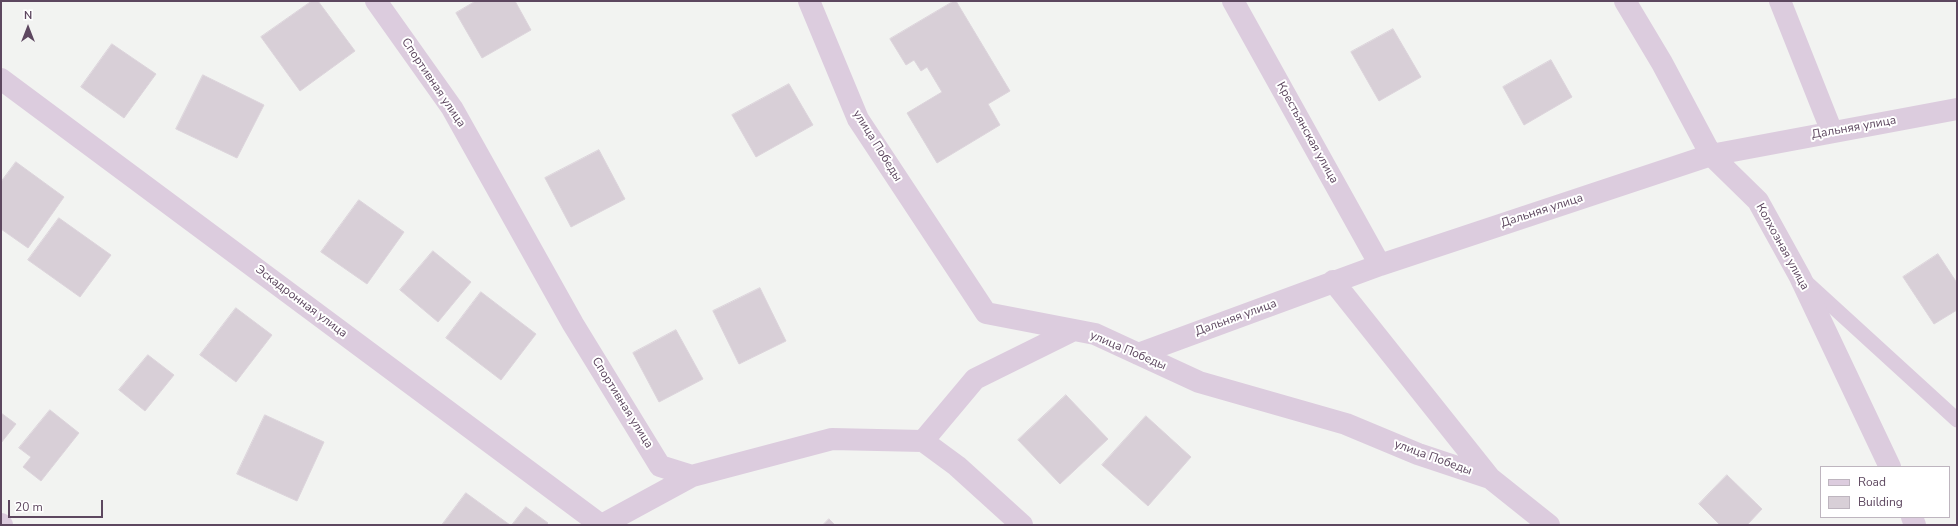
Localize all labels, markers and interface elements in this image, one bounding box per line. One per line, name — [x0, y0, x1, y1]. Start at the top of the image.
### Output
north arrow — [8, 8, 48, 48]
text: N — [24, 8, 32, 23]
street label: Спортивная улица — [398, 36, 468, 130]
street label: Крестьянская улица — [1273, 80, 1341, 186]
street label: улица Победы — [849, 108, 905, 184]
street label: Дальняя улица — [1811, 113, 1897, 143]
street label: Дальняя улица — [1499, 191, 1585, 231]
street label: Колхозная улица — [1752, 201, 1812, 293]
street label: Эскадронная улица — [252, 263, 350, 341]
street label: Дальняя улица — [1193, 297, 1279, 339]
street label: улица Победы — [1088, 328, 1168, 374]
street label: Спортивная улица — [588, 355, 656, 451]
street label: улица Победы — [1392, 437, 1474, 479]
legend — [1820, 466, 1950, 518]
text: Road — [1858, 474, 1886, 490]
scale bar — [10, 492, 105, 518]
text: Building — [1858, 494, 1903, 510]
text: 20 m — [15, 499, 43, 515]

